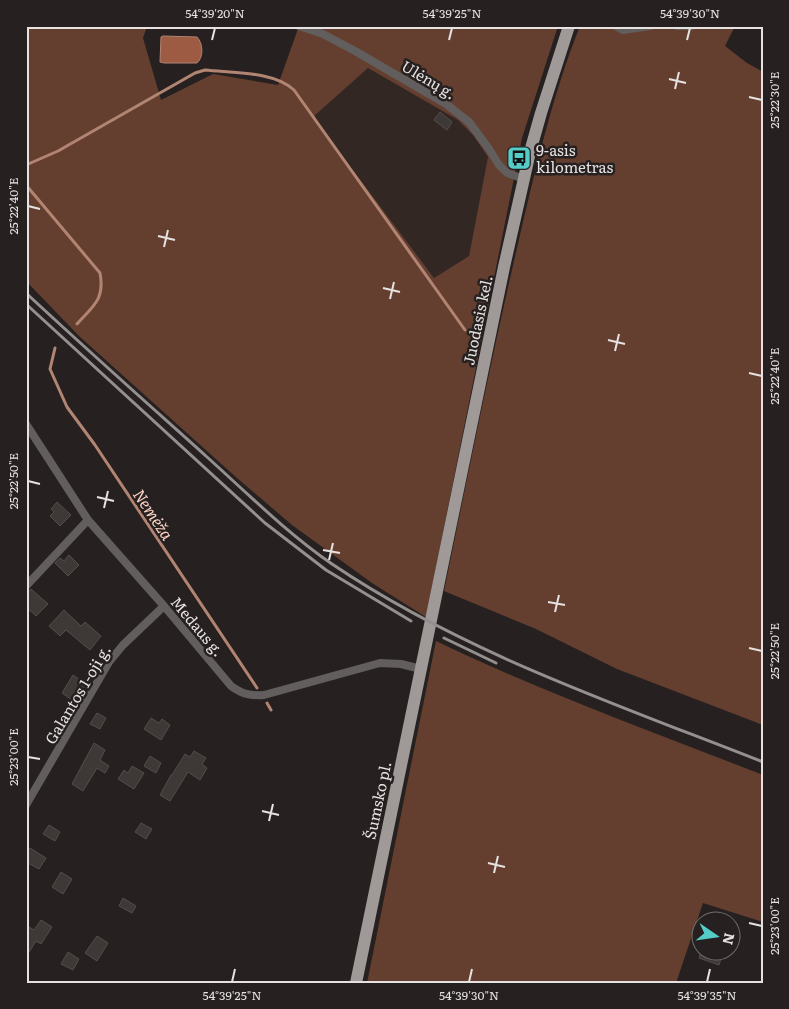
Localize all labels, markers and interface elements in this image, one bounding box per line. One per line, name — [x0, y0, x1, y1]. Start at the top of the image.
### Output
text: 54°39'20"N — [185, 4, 245, 22]
text: 54°39'25"N — [423, 4, 481, 22]
text: 54°39'30"N — [660, 4, 720, 22]
street label: Ulėnų g. — [397, 54, 461, 104]
text: 25°22'30"E — [765, 71, 783, 128]
place label: 9-asis kilometras — [536, 138, 613, 178]
bus stop icon: 9-asis kilometras — [506, 145, 532, 171]
text: 25°22'40"E — [4, 177, 22, 234]
street label: Juodasis kel. — [456, 273, 498, 367]
text: 25°22'40"E — [765, 347, 783, 404]
text: 25°22'50"E — [4, 452, 22, 509]
water label: Nemėža — [128, 484, 180, 545]
street label: Medaus g. — [166, 591, 230, 661]
text: 25°22'50"E — [765, 622, 783, 679]
street label: Galantos 1-oji g. — [38, 640, 116, 748]
text: 25°23'00"E — [4, 728, 22, 786]
street label: Šumsko pl. — [358, 759, 396, 841]
text: 25°23'00"E — [765, 897, 783, 955]
north arrow — [692, 912, 742, 962]
text: N — [719, 931, 741, 947]
text: 54°39'25"N — [203, 986, 261, 1004]
text: 54°39'30"N — [439, 986, 499, 1004]
text: 54°39'35"N — [677, 986, 737, 1004]

